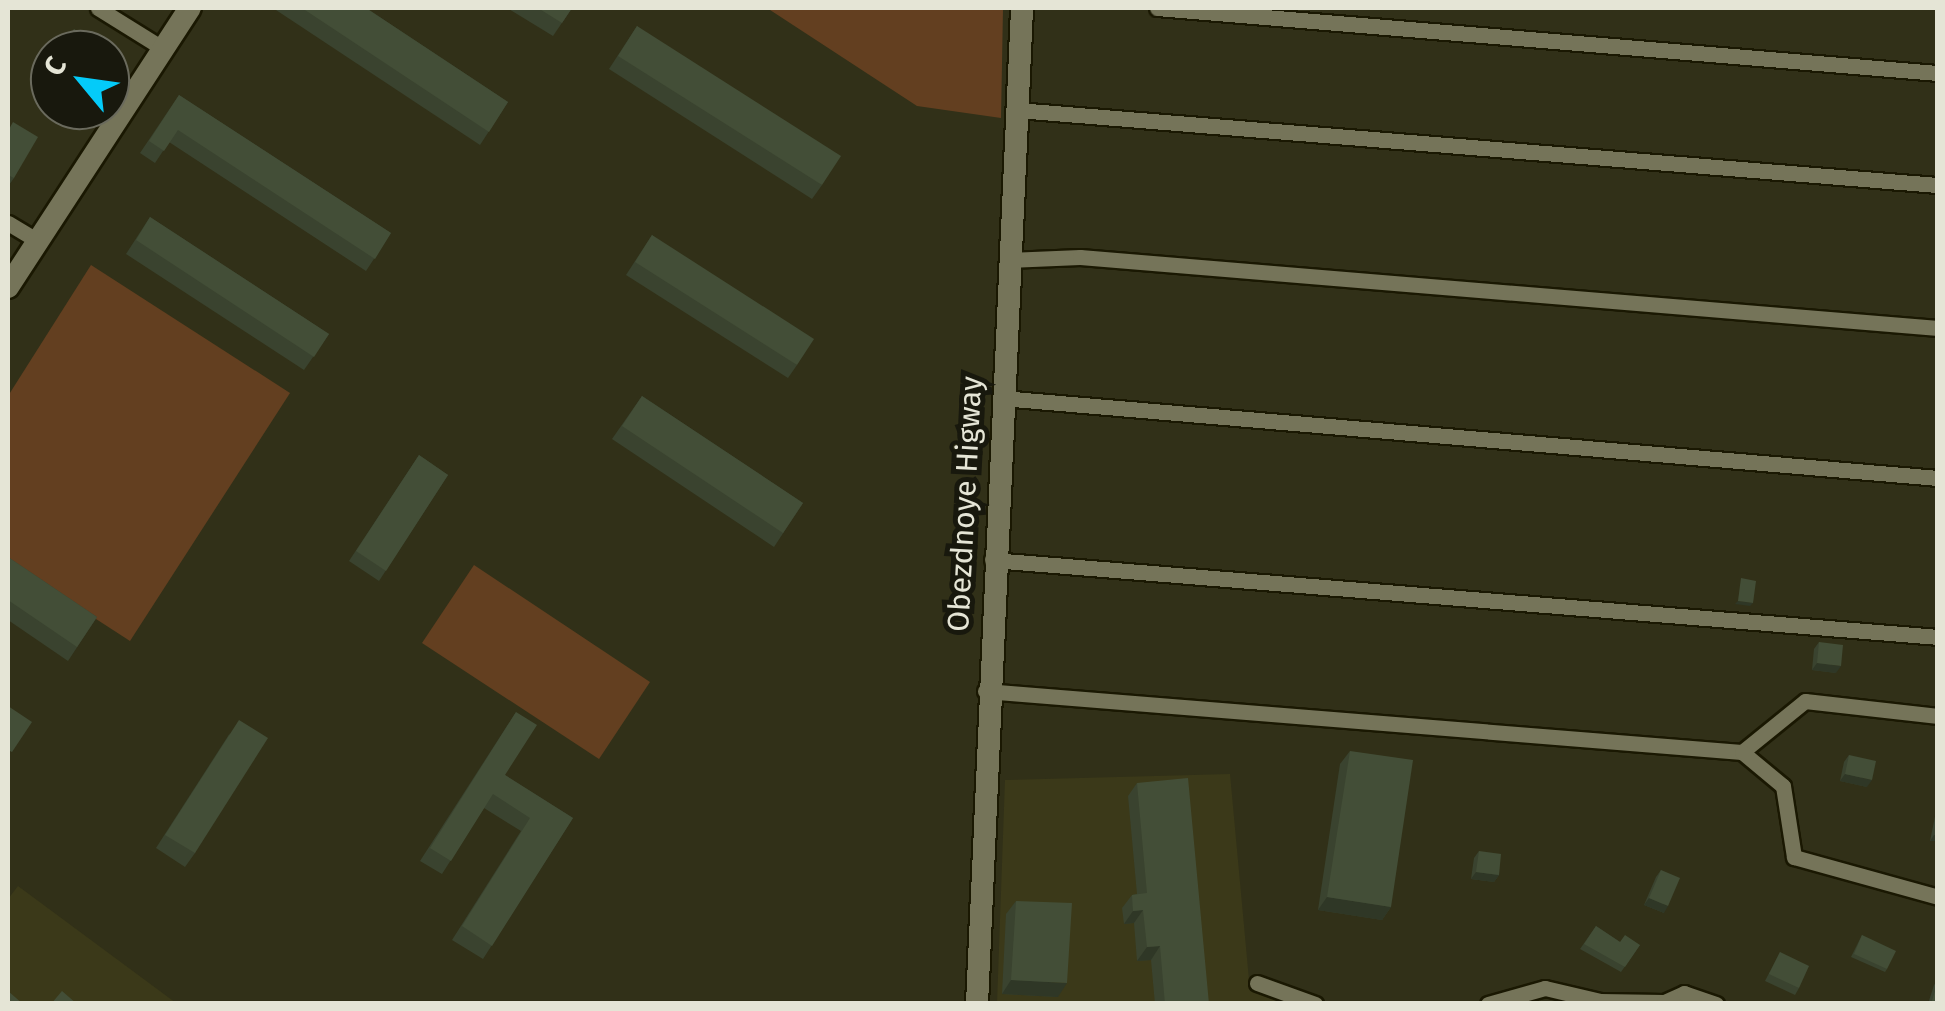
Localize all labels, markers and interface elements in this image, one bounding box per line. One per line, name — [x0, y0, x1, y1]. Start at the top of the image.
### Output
north arrow — [30, 30, 130, 130]
text: С — [37, 51, 73, 81]
street label: Obezdnoye Higway — [940, 375, 990, 633]

